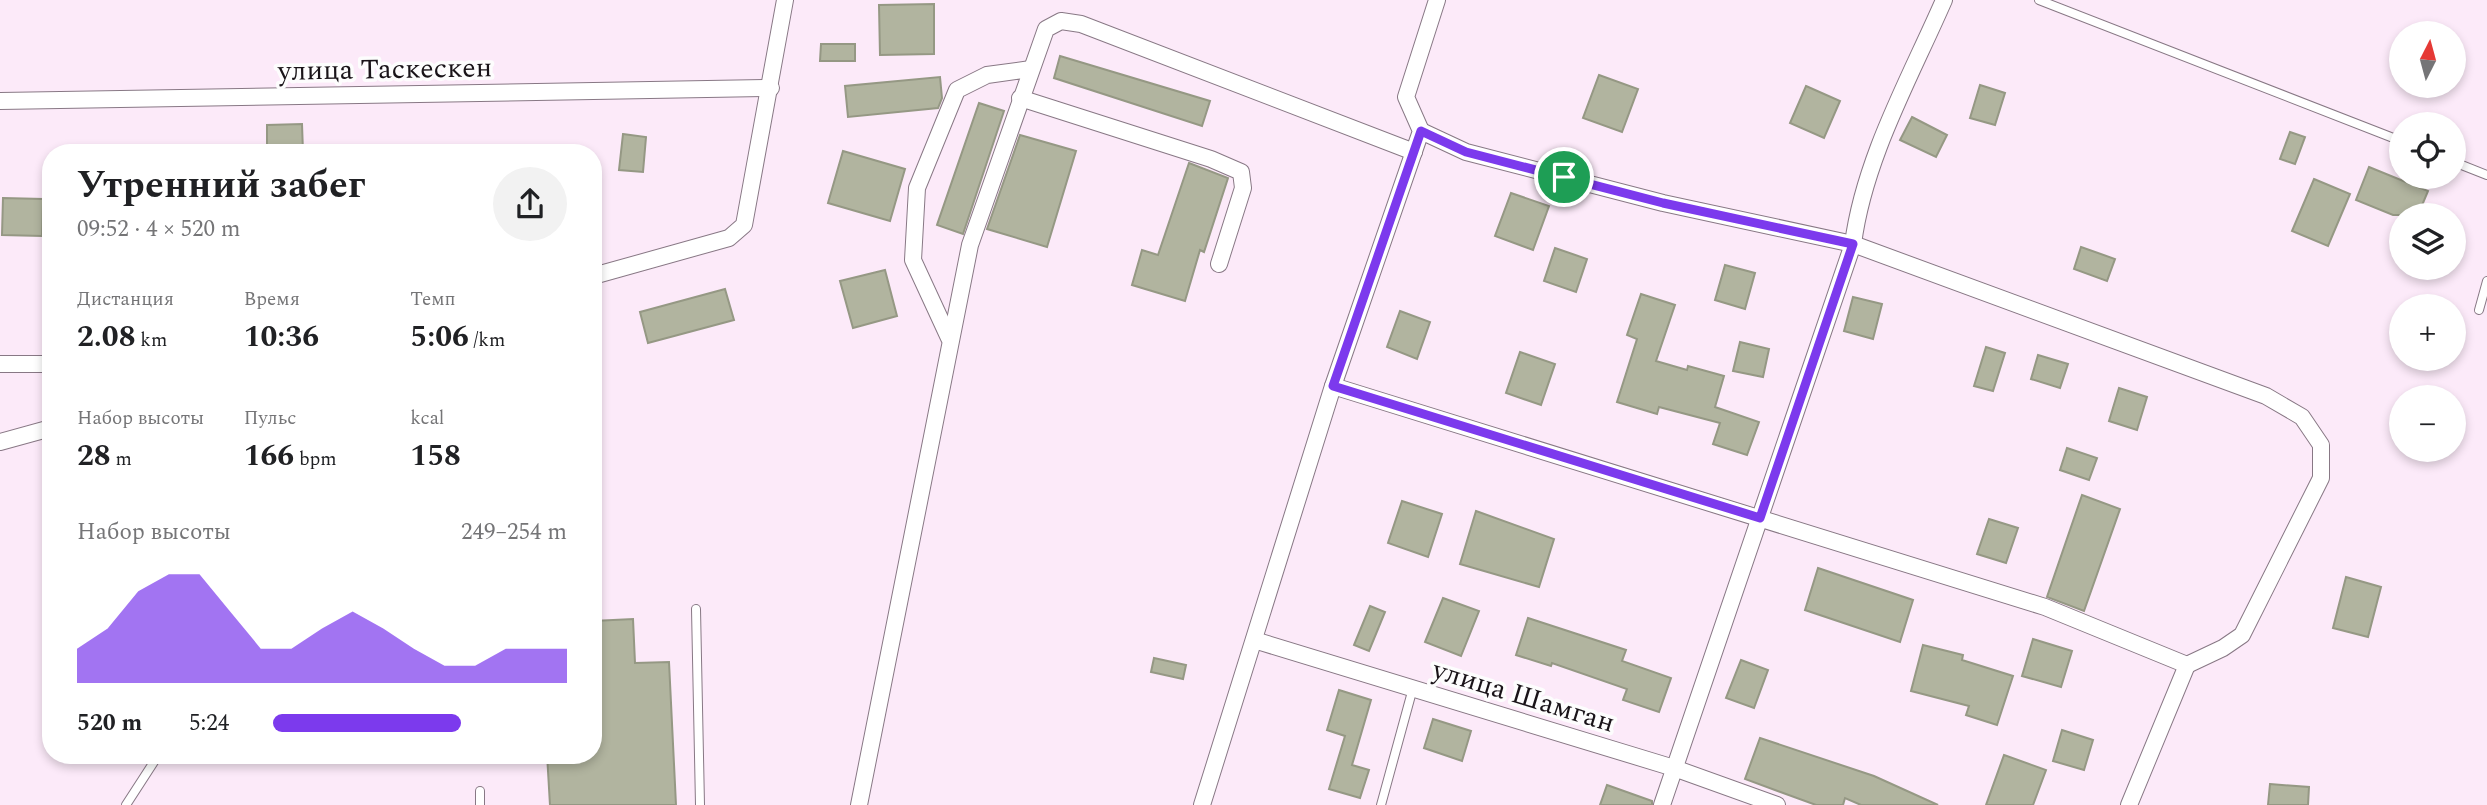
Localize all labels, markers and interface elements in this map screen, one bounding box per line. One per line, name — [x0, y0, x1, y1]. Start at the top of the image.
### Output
north arrow — [2389, 21, 2466, 98]
map controls — [2389, 21, 2466, 462]
street label: улица Таскескен — [276, 46, 493, 93]
button: locate — [2389, 112, 2466, 189]
pin — [1534, 147, 1594, 207]
text: Утренний забег — [77, 157, 366, 215]
icon: arrive — [1545, 158, 1583, 196]
button: share — [493, 167, 567, 241]
button: layers — [2389, 203, 2466, 280]
text: 09:52 · 4 × 520 m — [77, 212, 241, 247]
text: Дистанция — [77, 285, 174, 314]
text: Время — [244, 285, 300, 314]
text: Темп — [410, 285, 456, 314]
button: + — [2389, 294, 2466, 371]
text: 2.08 — [77, 314, 136, 360]
text: 10:36 — [244, 314, 319, 360]
text: 5:06 — [410, 314, 469, 360]
text: km — [136, 326, 167, 355]
text: /km — [469, 326, 505, 355]
button: − — [2389, 385, 2466, 462]
text: Набор высоты — [77, 404, 204, 433]
text: Пульс — [244, 404, 296, 433]
text: kcal — [410, 404, 444, 433]
text: 28 — [77, 433, 111, 479]
text: 166 — [244, 433, 294, 479]
text: 158 — [410, 433, 461, 479]
text: m — [111, 445, 132, 474]
text: bpm — [294, 445, 337, 474]
text: Набор высоты — [77, 515, 231, 550]
text: 249–254 m — [461, 515, 567, 550]
street label: улица Шамган — [1426, 648, 1620, 745]
text: 520 m — [77, 706, 142, 741]
text: 5:24 — [189, 706, 229, 741]

